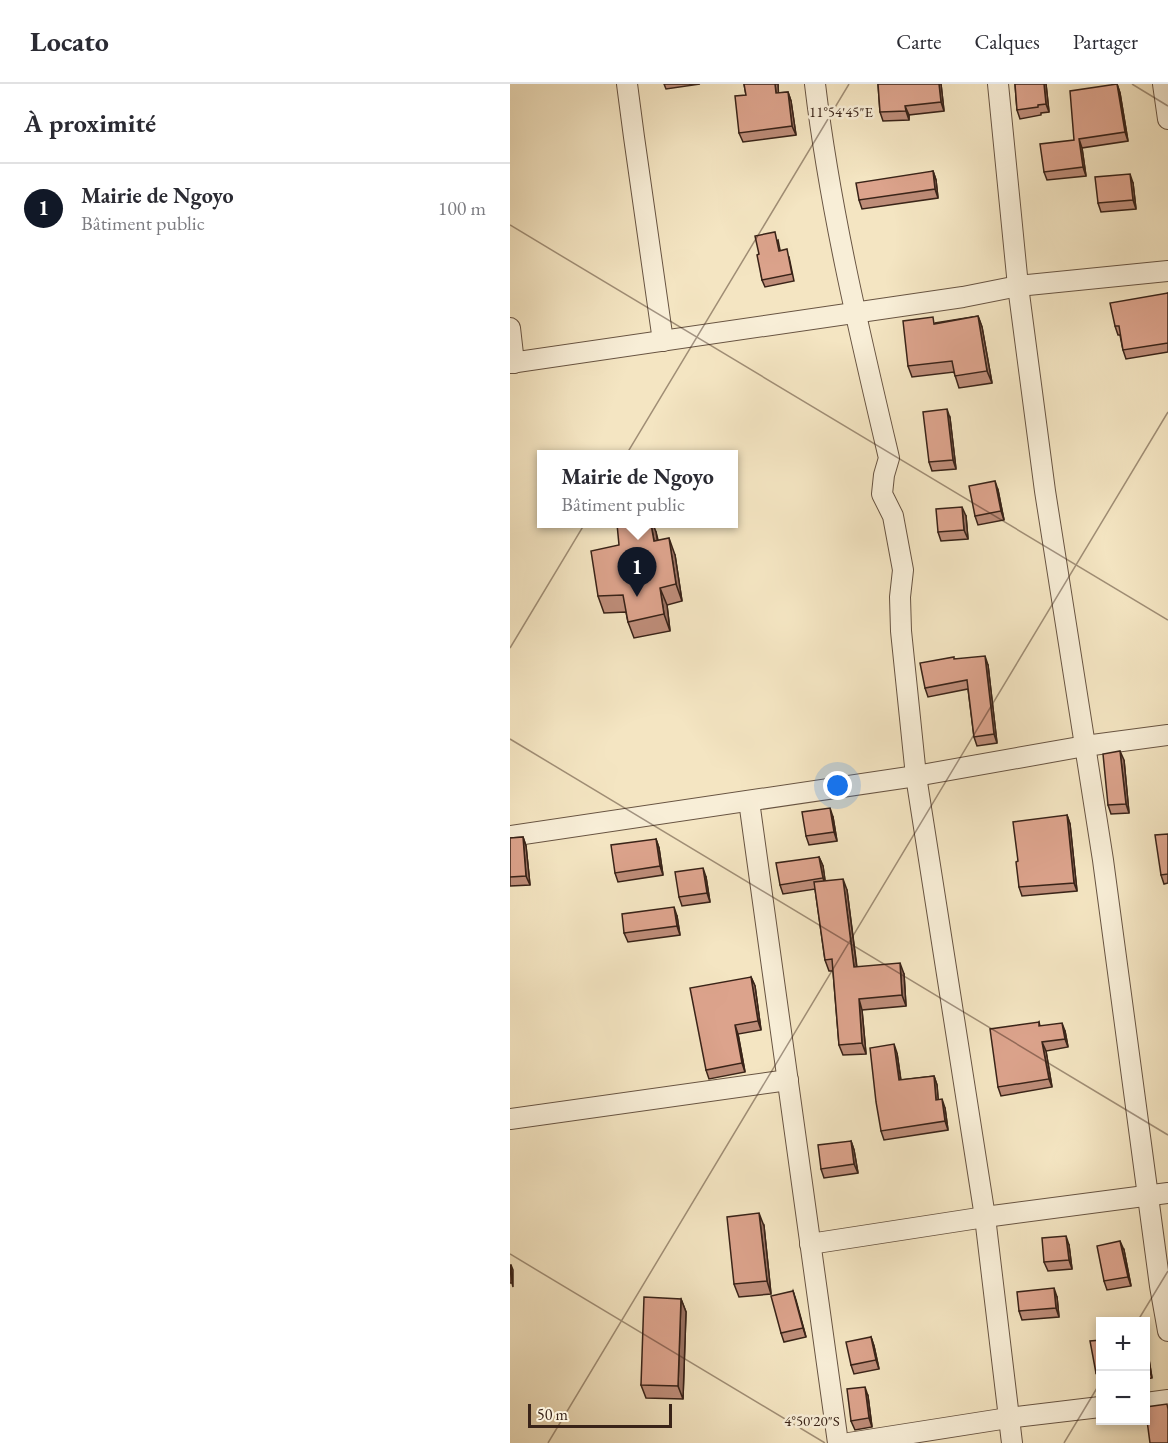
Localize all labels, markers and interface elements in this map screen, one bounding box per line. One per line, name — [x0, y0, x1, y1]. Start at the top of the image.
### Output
text: Locato — [30, 23, 109, 59]
text: Carte — [896, 28, 941, 55]
text: Calques — [974, 28, 1040, 55]
text: Partager — [1073, 28, 1138, 55]
text: 11°54'45"E — [809, 102, 874, 121]
text: À proximité — [24, 106, 156, 140]
text: Mairie de Ngoyo — [81, 181, 234, 210]
text: 1 — [38, 195, 49, 221]
text: 100 m — [438, 195, 486, 221]
text: Bâtiment public — [81, 210, 205, 236]
popup — [537, 450, 738, 528]
text: Mairie de Ngoyo — [561, 462, 714, 491]
text: Bâtiment public — [561, 491, 685, 517]
pin: 1 — [618, 548, 656, 597]
your location — [823, 771, 852, 800]
map controls — [1096, 1317, 1150, 1425]
button: + — [1096, 1317, 1150, 1371]
button: − — [1096, 1371, 1150, 1425]
scale bar — [528, 1401, 672, 1428]
text: 50 m — [537, 1404, 568, 1425]
text: 4°50'20"S — [784, 1411, 840, 1430]

